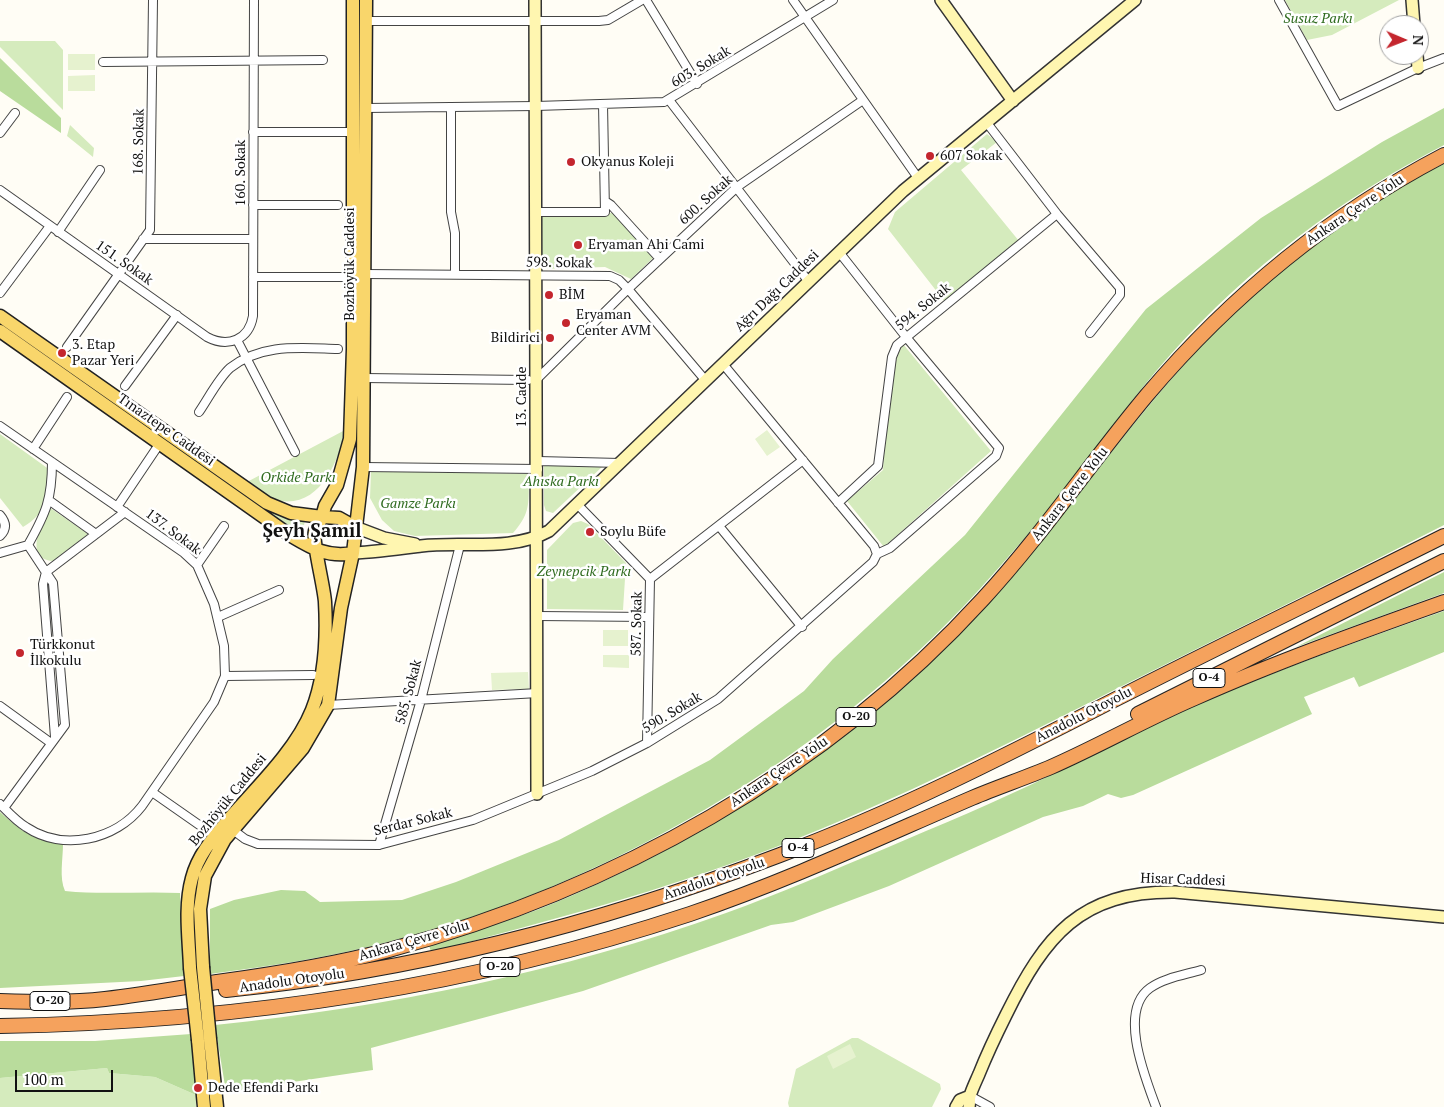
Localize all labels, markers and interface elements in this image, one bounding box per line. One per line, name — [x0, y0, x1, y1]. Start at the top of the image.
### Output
park label: Susuz Parkı — [1283, 11, 1353, 27]
north arrow — [1379, 15, 1429, 65]
text: N — [1409, 35, 1428, 46]
street label: 603. Sokak — [668, 43, 734, 91]
street label: 168. Sokak — [130, 109, 148, 175]
street label: 160. Sokak — [233, 140, 249, 206]
place label: 607 Sokak — [940, 148, 1003, 164]
marker: 607 Sokak — [924, 150, 936, 162]
place label: Okyanus Koleji — [581, 154, 674, 170]
marker: Okyanus Koleji — [565, 156, 577, 168]
street label: Ankara Çevre Yolu — [1303, 171, 1407, 249]
street label: 600. Sokak — [676, 172, 736, 228]
street label: Bozhöyük Caddesi — [342, 207, 358, 321]
street label: 151. Sokak — [92, 237, 156, 289]
place label: Eryaman Ahi Cami — [588, 237, 705, 253]
marker: Eryaman Ahi Cami — [572, 239, 584, 251]
street label: Ağrı Dağı Caddesi — [731, 247, 823, 335]
street label: 598. Sokak — [526, 254, 592, 272]
street label: 594. Sokak — [892, 280, 954, 334]
place label: BİM — [559, 287, 585, 303]
marker: BİM — [543, 289, 555, 301]
place label: Eryaman Center AVM — [576, 307, 651, 340]
marker: Eryaman Center AVM — [560, 317, 572, 329]
place label: Bildirici — [491, 330, 540, 346]
marker: Bildirici — [544, 332, 556, 344]
place label: 3. Etap Pazar Yeri — [72, 337, 134, 370]
marker: 3. Etap Pazar Yeri — [56, 347, 68, 359]
street label: 13. Cadde — [514, 367, 530, 427]
street label: Tınaztepe Caddesi — [114, 390, 218, 470]
street label: Ankara Çevre Yolu — [1028, 444, 1112, 544]
park label: Orkide Parkı — [260, 470, 336, 486]
park label: Ahıska Parkı — [523, 474, 599, 490]
park label: Gamze Parkı — [380, 496, 456, 512]
street label: 137. Sokak — [142, 506, 204, 558]
district label: Şeyh Şamil — [262, 521, 362, 543]
place label: Soylu Büfe — [600, 524, 666, 540]
marker: Soylu Büfe — [584, 526, 596, 538]
park label: Zeynepcik Parkı — [537, 564, 631, 580]
street label: 587. Sokak — [628, 591, 646, 657]
place label: Türkkonut İlkokulu — [30, 637, 95, 670]
marker: Türkkonut İlkokulu — [14, 647, 26, 659]
street label: 585. Sokak — [392, 658, 426, 726]
road number: O-4 — [1193, 668, 1225, 688]
street label: Anadolu Otoyolu — [1033, 683, 1135, 747]
street label: 590. Sokak — [639, 689, 705, 737]
road number: O-20 — [836, 708, 876, 726]
street label: Ankara Çevre Yolu — [727, 733, 831, 811]
street label: Bozhöyük Caddesi — [186, 751, 270, 849]
street label: Serdar Sokak — [372, 804, 454, 840]
road number: O-4 — [782, 838, 814, 858]
street label: Anadolu Otoyolu — [661, 854, 767, 904]
street label: Hisar Caddesi — [1140, 870, 1226, 890]
street label: Ankara Çevre Yolu — [357, 917, 471, 965]
road number: O-20 — [480, 958, 520, 976]
street label: Anadolu Otoyolu — [238, 965, 346, 997]
road number: O-20 — [30, 991, 70, 1010]
scale bar — [18, 1060, 115, 1092]
text: 100 m — [23, 1069, 64, 1089]
place label: Dede Efendi Parkı — [208, 1080, 319, 1096]
marker: Dede Efendi Parkı — [192, 1082, 204, 1094]

